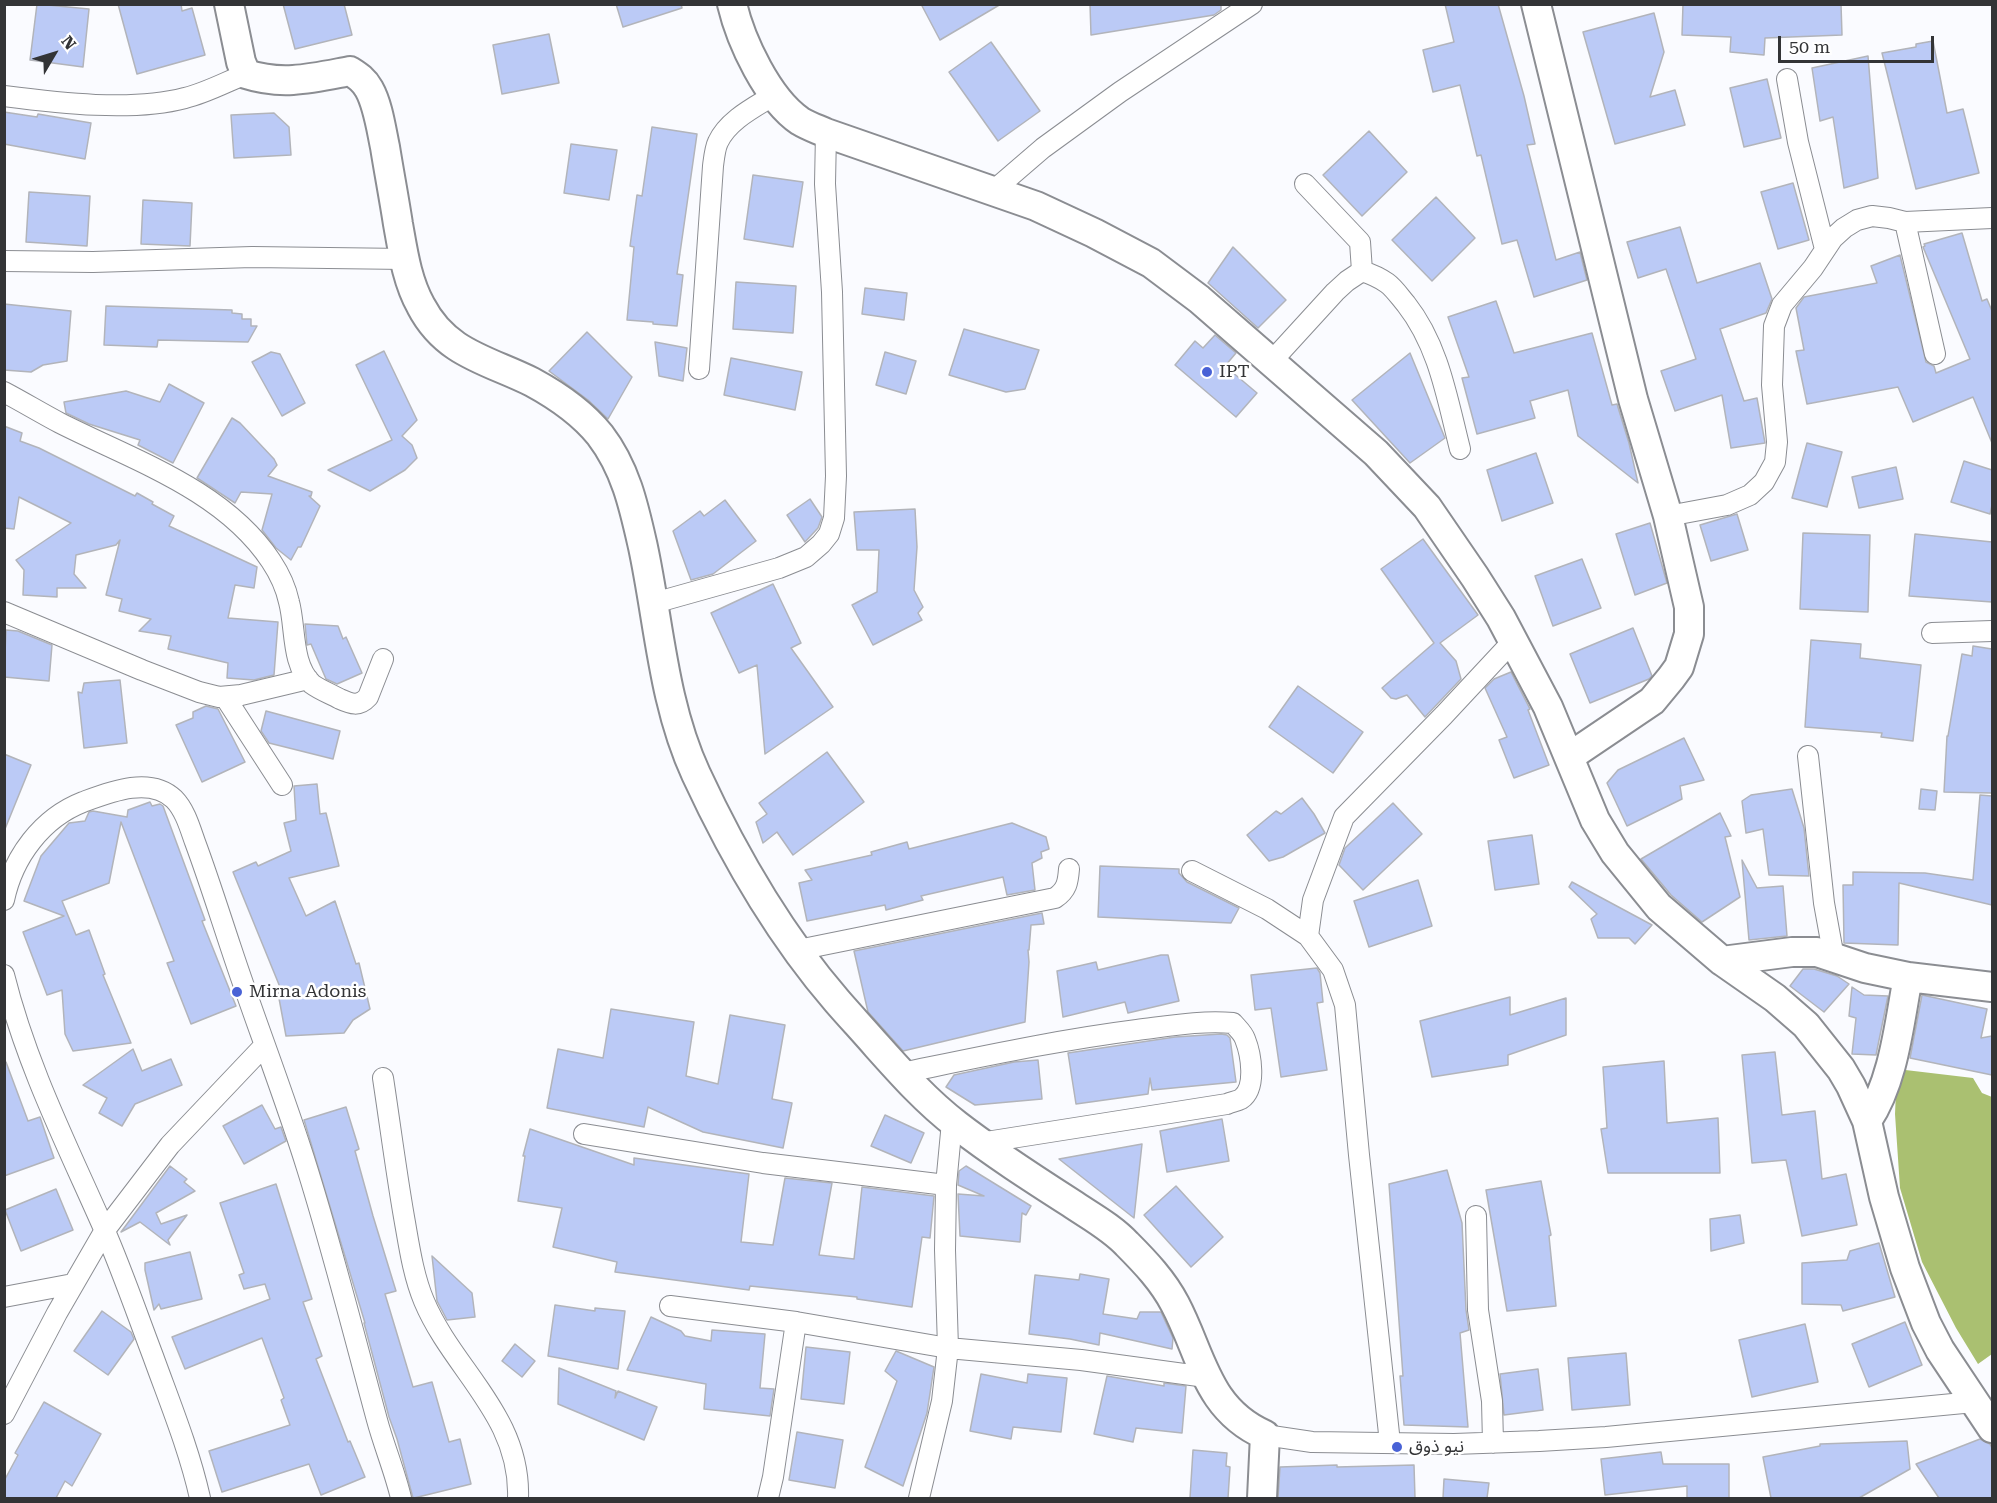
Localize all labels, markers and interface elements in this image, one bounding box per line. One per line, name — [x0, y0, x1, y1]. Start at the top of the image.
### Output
north arrow — [24, 24, 84, 84]
scale bar — [1781, 24, 1937, 62]
text: N — [57, 32, 80, 53]
text: 50 m — [1789, 36, 1830, 57]
place label: IPT — [1219, 361, 1250, 383]
marker: IPT — [1200, 365, 1214, 379]
place label: Mirna Adonis — [249, 981, 366, 1003]
marker: Mirna Adonis — [230, 985, 244, 999]
place label: نيو ذوق — [1409, 1436, 1464, 1458]
marker: نيو ذوق — [1390, 1440, 1404, 1454]

